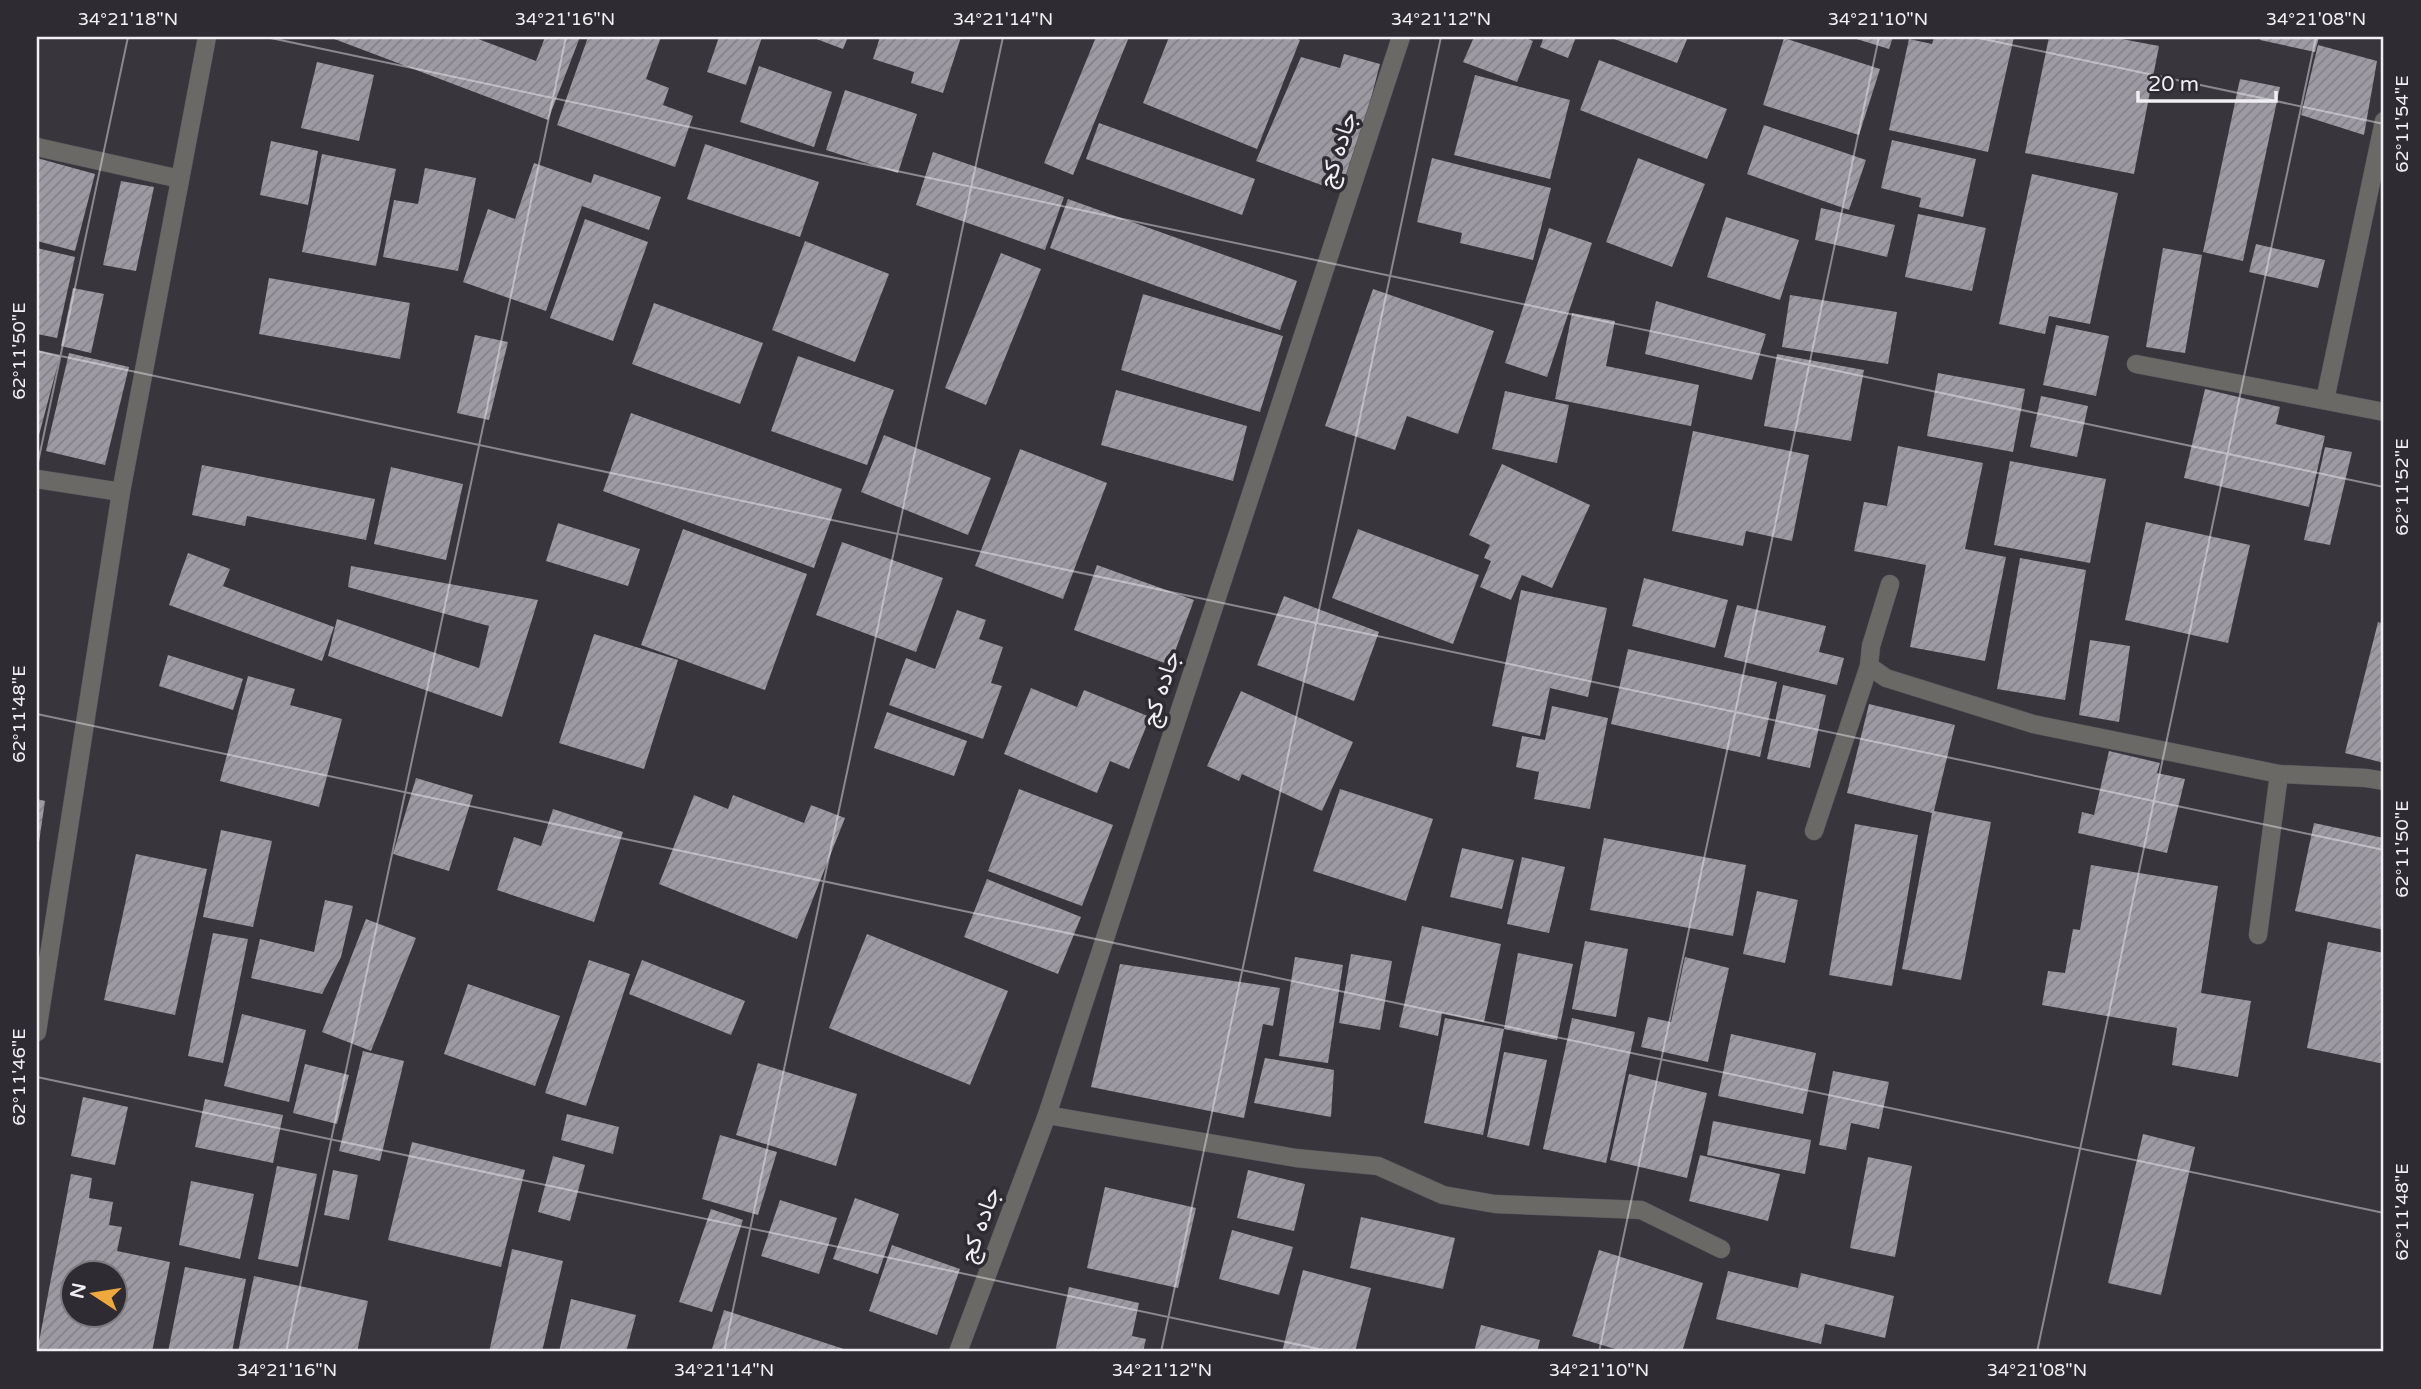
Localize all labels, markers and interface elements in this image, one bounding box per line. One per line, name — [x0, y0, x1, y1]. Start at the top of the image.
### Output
text: 34°21'18"N — [78, 8, 178, 30]
text: 34°21'16"N — [515, 8, 615, 30]
text: 34°21'14"N — [953, 8, 1053, 30]
text: 34°21'12"N — [1391, 8, 1491, 30]
text: 34°21'10"N — [1828, 8, 1928, 30]
text: 34°21'08"N — [2266, 8, 2366, 30]
scale bar — [2138, 60, 2276, 104]
text: 20 m — [2148, 72, 2199, 97]
text: 62°11'54"E — [2391, 75, 2413, 173]
street label: جاده کج — [1312, 108, 1366, 192]
text: 62°11'50"E — [8, 302, 30, 400]
text: 62°11'52"E — [2391, 438, 2413, 536]
street label: جاده کج — [1135, 647, 1189, 731]
text: 62°11'48"E — [8, 665, 30, 763]
text: 62°11'50"E — [2391, 800, 2413, 898]
text: 62°11'46"E — [8, 1028, 30, 1126]
text: 62°11'48"E — [2391, 1163, 2413, 1261]
street label: جاده کج — [953, 1183, 1009, 1267]
north arrow — [60, 1260, 130, 1330]
text: N — [66, 1281, 91, 1300]
text: 34°21'16"N — [237, 1359, 337, 1381]
text: 34°21'14"N — [674, 1359, 774, 1381]
text: 34°21'12"N — [1112, 1359, 1212, 1381]
text: 34°21'10"N — [1549, 1359, 1649, 1381]
text: 34°21'08"N — [1987, 1359, 2087, 1381]

